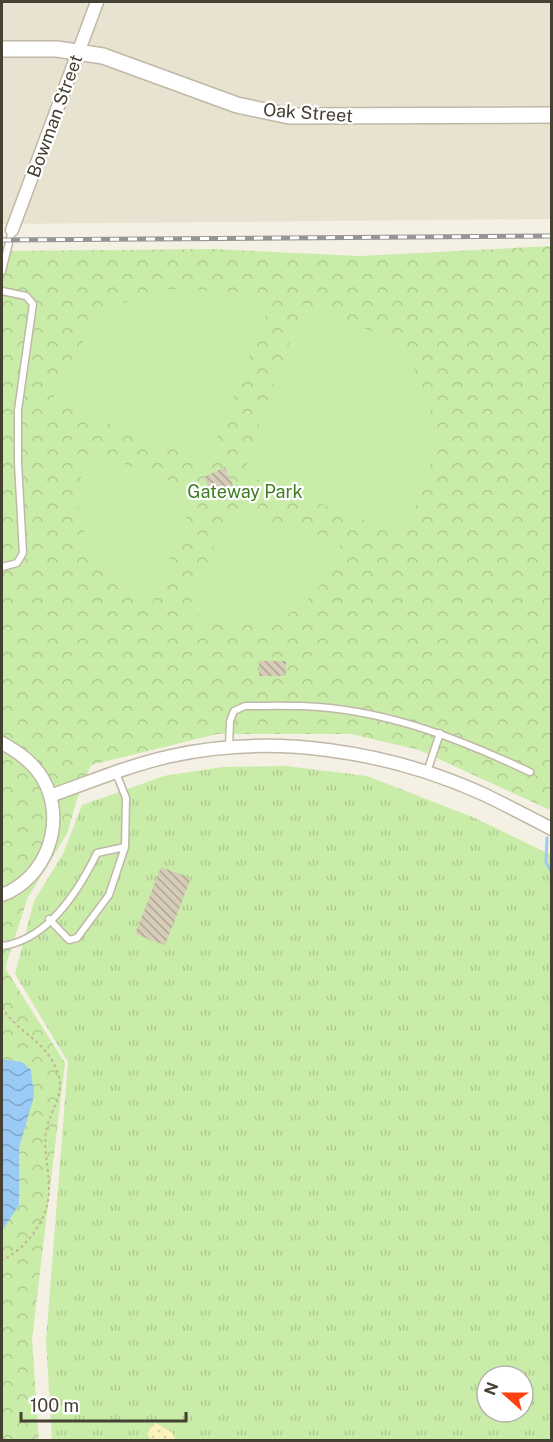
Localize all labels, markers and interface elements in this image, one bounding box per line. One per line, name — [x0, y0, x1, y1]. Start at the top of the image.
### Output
street label: Bowman Street — [23, 52, 86, 180]
street label: Oak Street — [262, 99, 354, 126]
park label: Gateway Park — [187, 481, 303, 502]
north arrow — [475, 1364, 535, 1424]
text: N — [480, 1380, 503, 1398]
scale bar — [21, 1385, 186, 1423]
text: 100 m — [30, 1395, 79, 1416]

